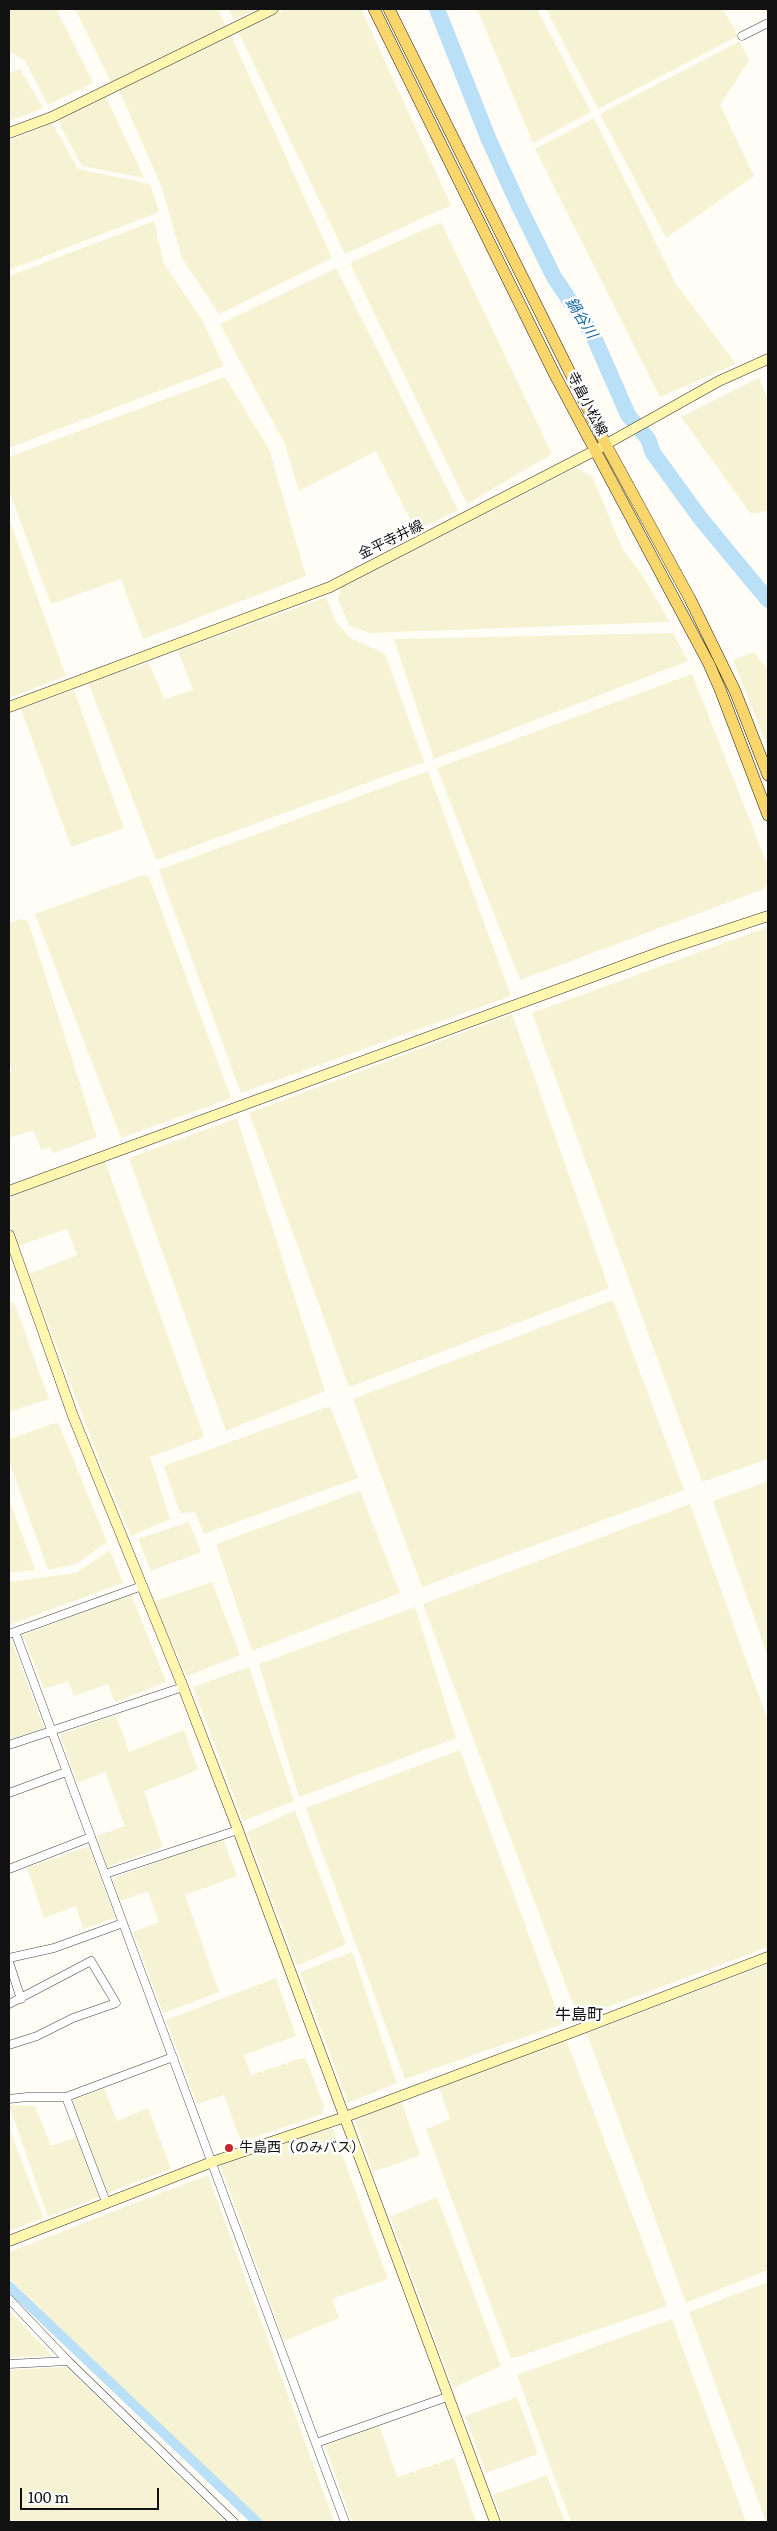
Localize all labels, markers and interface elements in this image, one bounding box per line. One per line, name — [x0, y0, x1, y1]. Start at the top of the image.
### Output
water label: 鍋谷川 — [561, 294, 601, 342]
street label: 寺畠小松線 — [564, 369, 610, 439]
street label: 金平寺井線 — [356, 517, 426, 563]
district label: 牛島町 — [555, 2005, 603, 2025]
place label: 牛島西（のみバス） — [239, 2140, 365, 2156]
marker: 牛島西（のみバス） — [223, 2142, 235, 2154]
scale bar — [22, 2478, 161, 2510]
text: 100 m — [28, 2485, 69, 2508]

